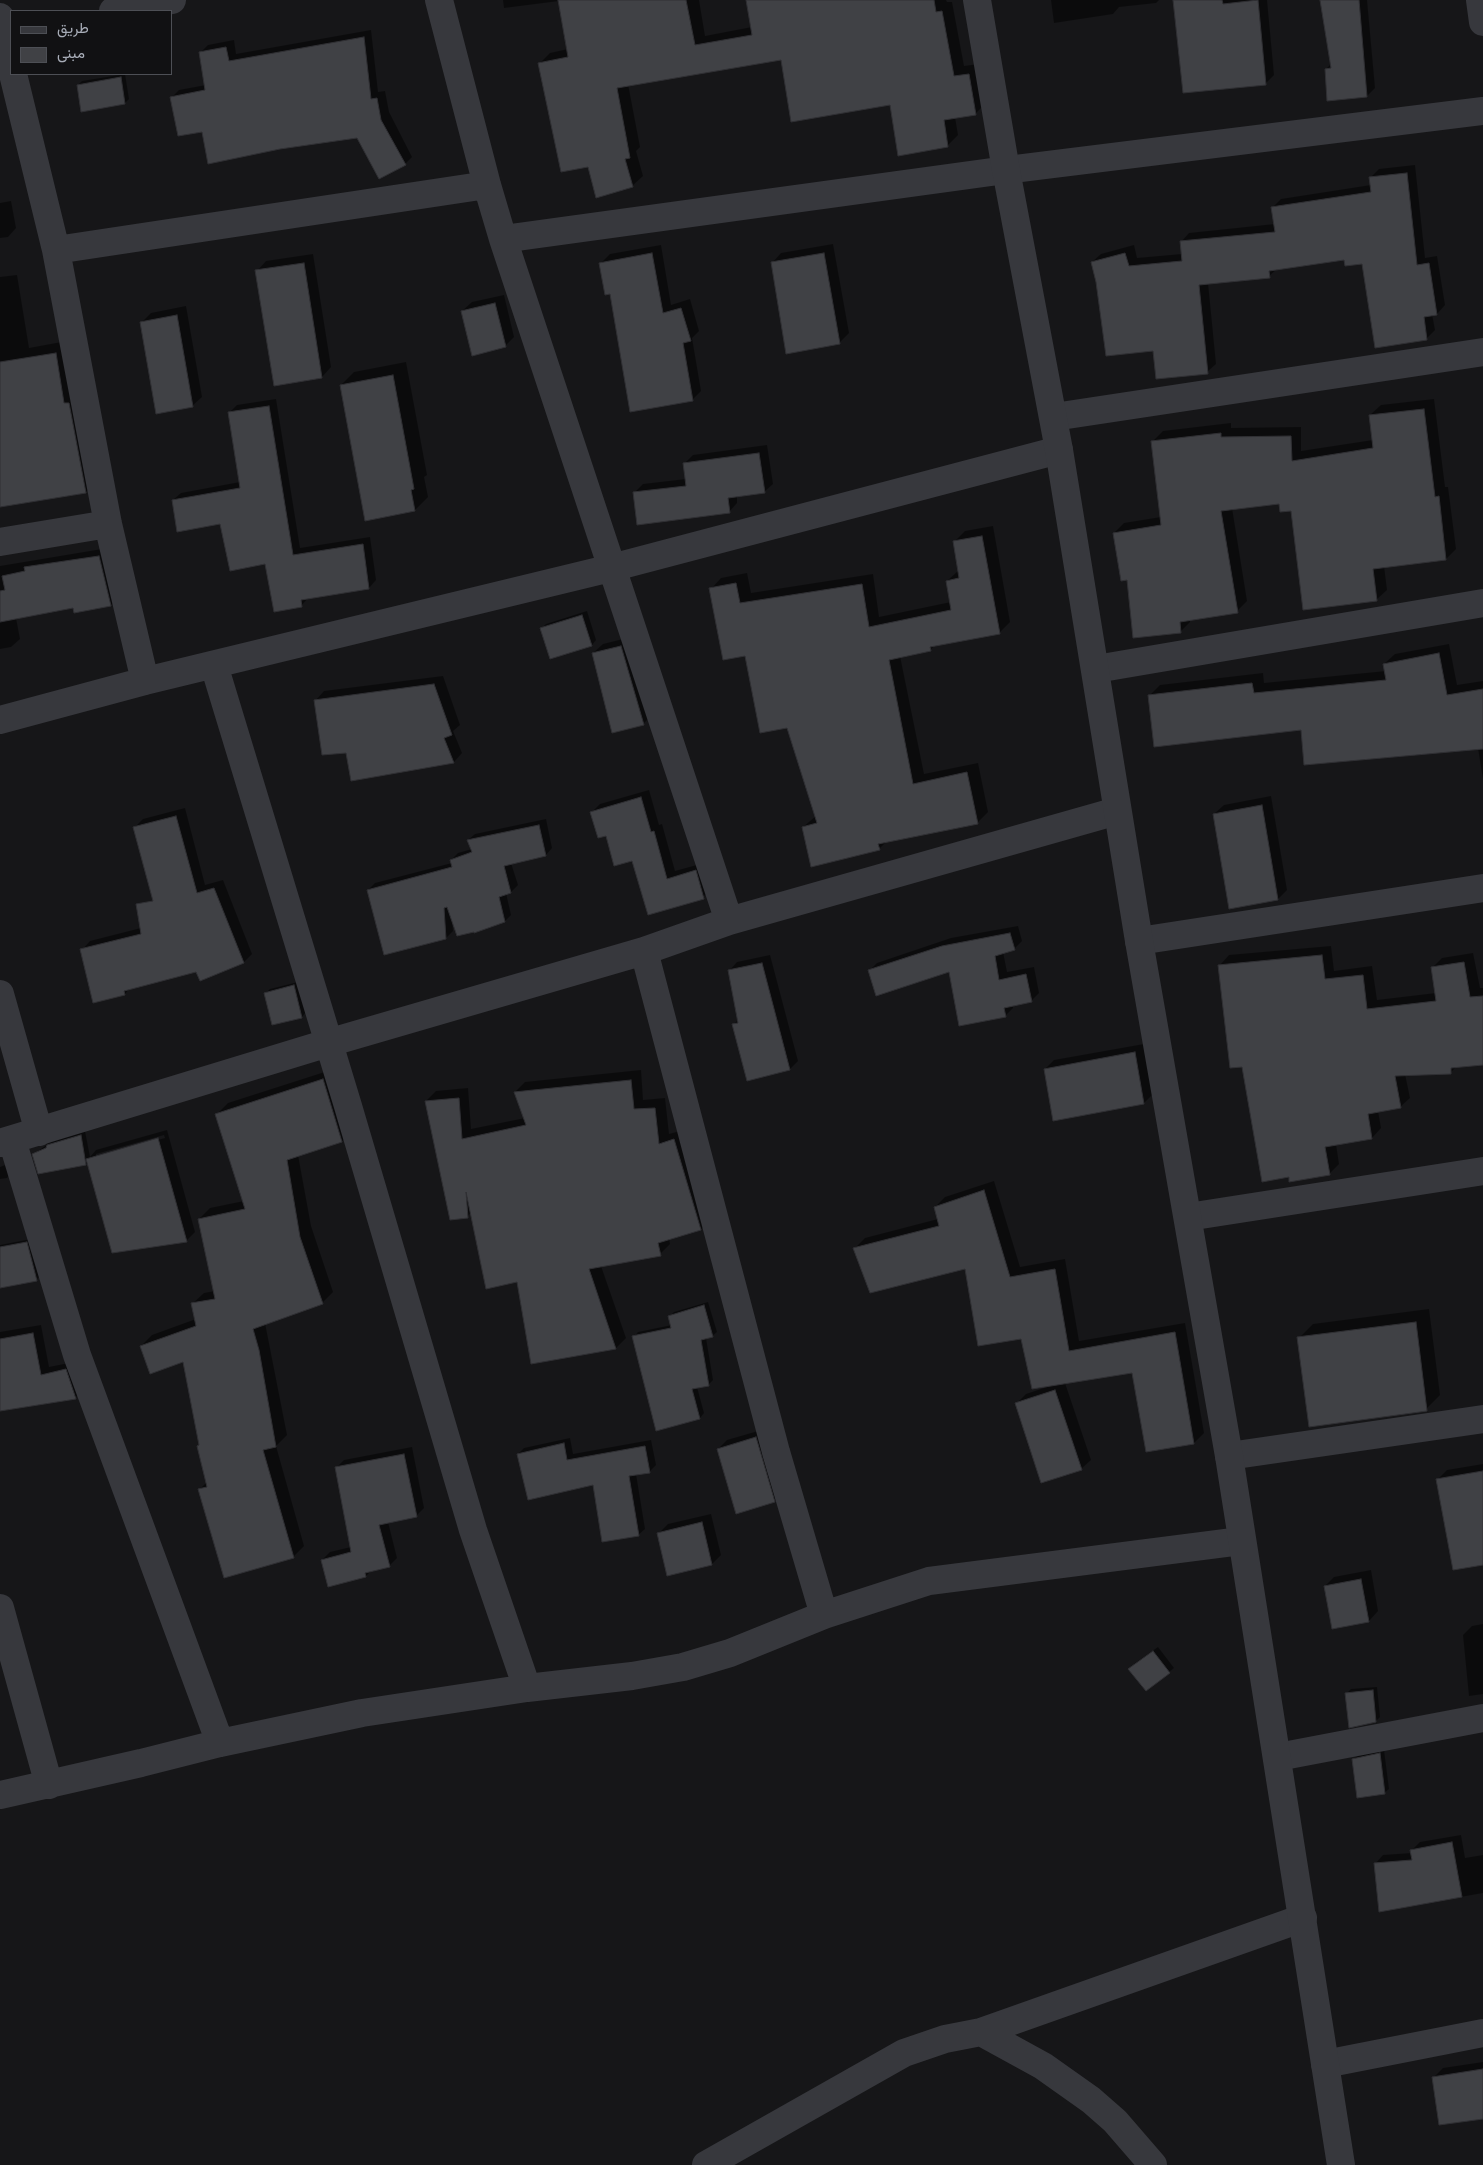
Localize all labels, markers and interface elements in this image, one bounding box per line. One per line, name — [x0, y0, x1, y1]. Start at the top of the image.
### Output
legend — [10, 10, 172, 75]
text: طريق — [57, 18, 89, 37]
text: مبنى — [57, 43, 85, 62]

